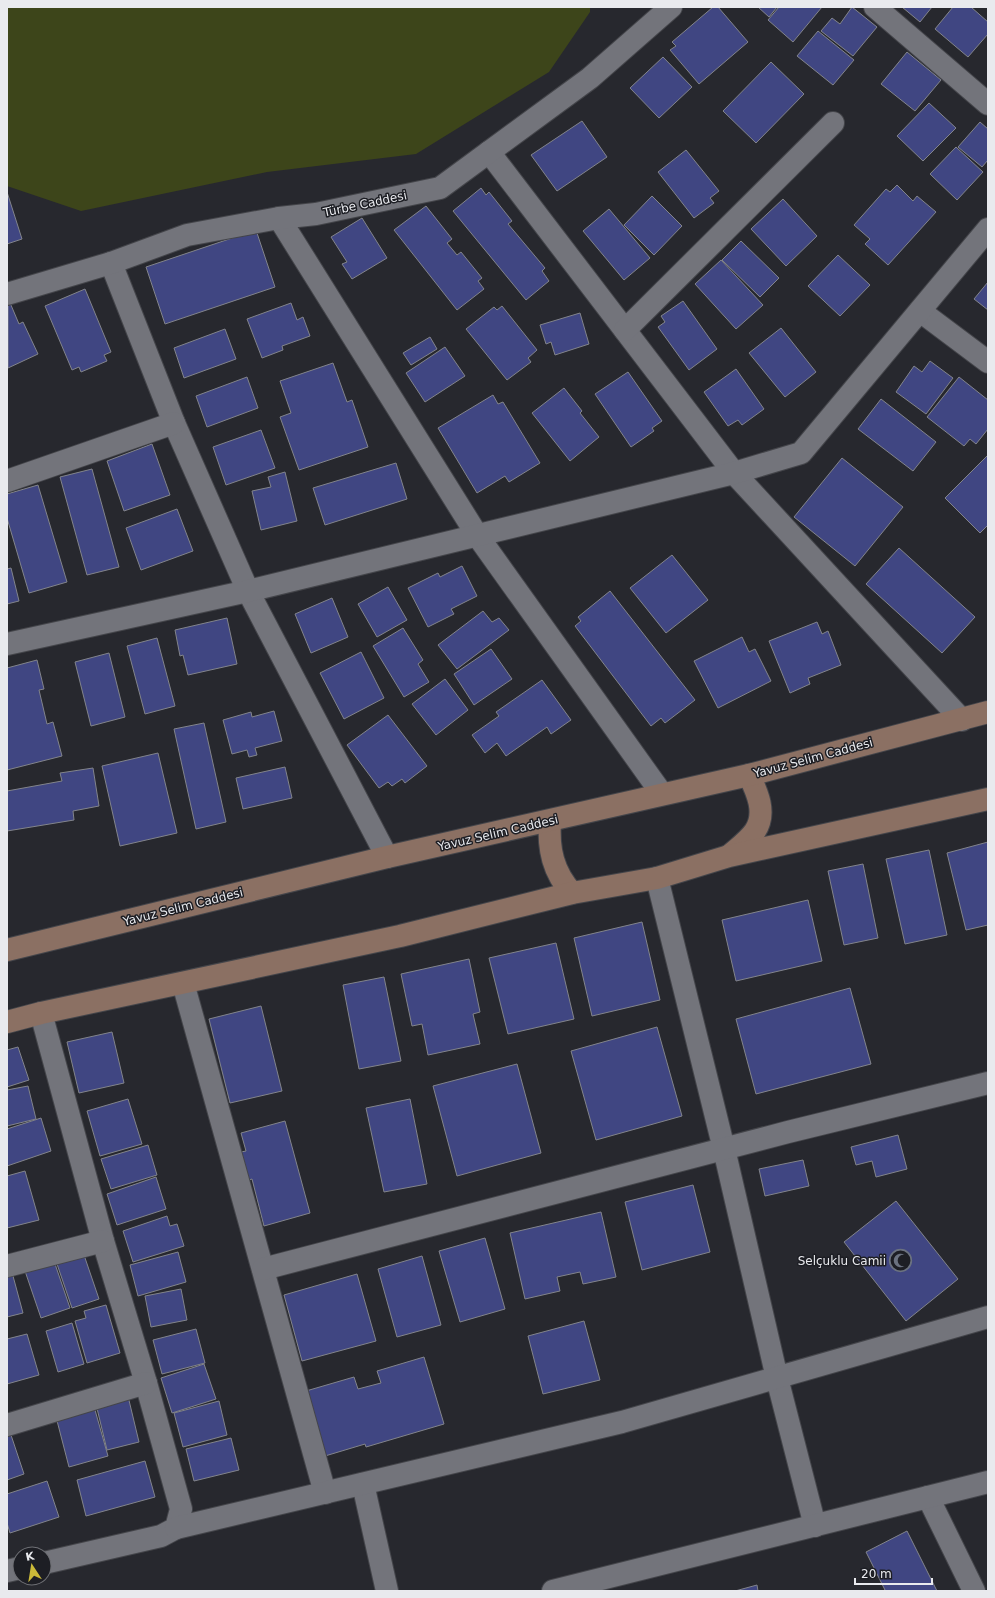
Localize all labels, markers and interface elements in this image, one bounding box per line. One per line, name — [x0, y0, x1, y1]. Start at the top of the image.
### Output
street label: Türbe Caddesi — [321, 188, 408, 220]
street label: Yavuz Selim Caddesi — [751, 735, 874, 781]
street label: Yavuz Selim Caddesi — [436, 812, 559, 854]
street label: Yavuz Selim Caddesi — [121, 885, 244, 929]
mosque icon: Selçuklu Camii — [888, 1248, 914, 1274]
place label: Selçuklu Camii — [798, 1254, 886, 1268]
north arrow — [12, 1546, 52, 1586]
text: K — [25, 1549, 36, 1564]
scale bar — [855, 1560, 932, 1586]
text: 20 m — [861, 1567, 892, 1581]

